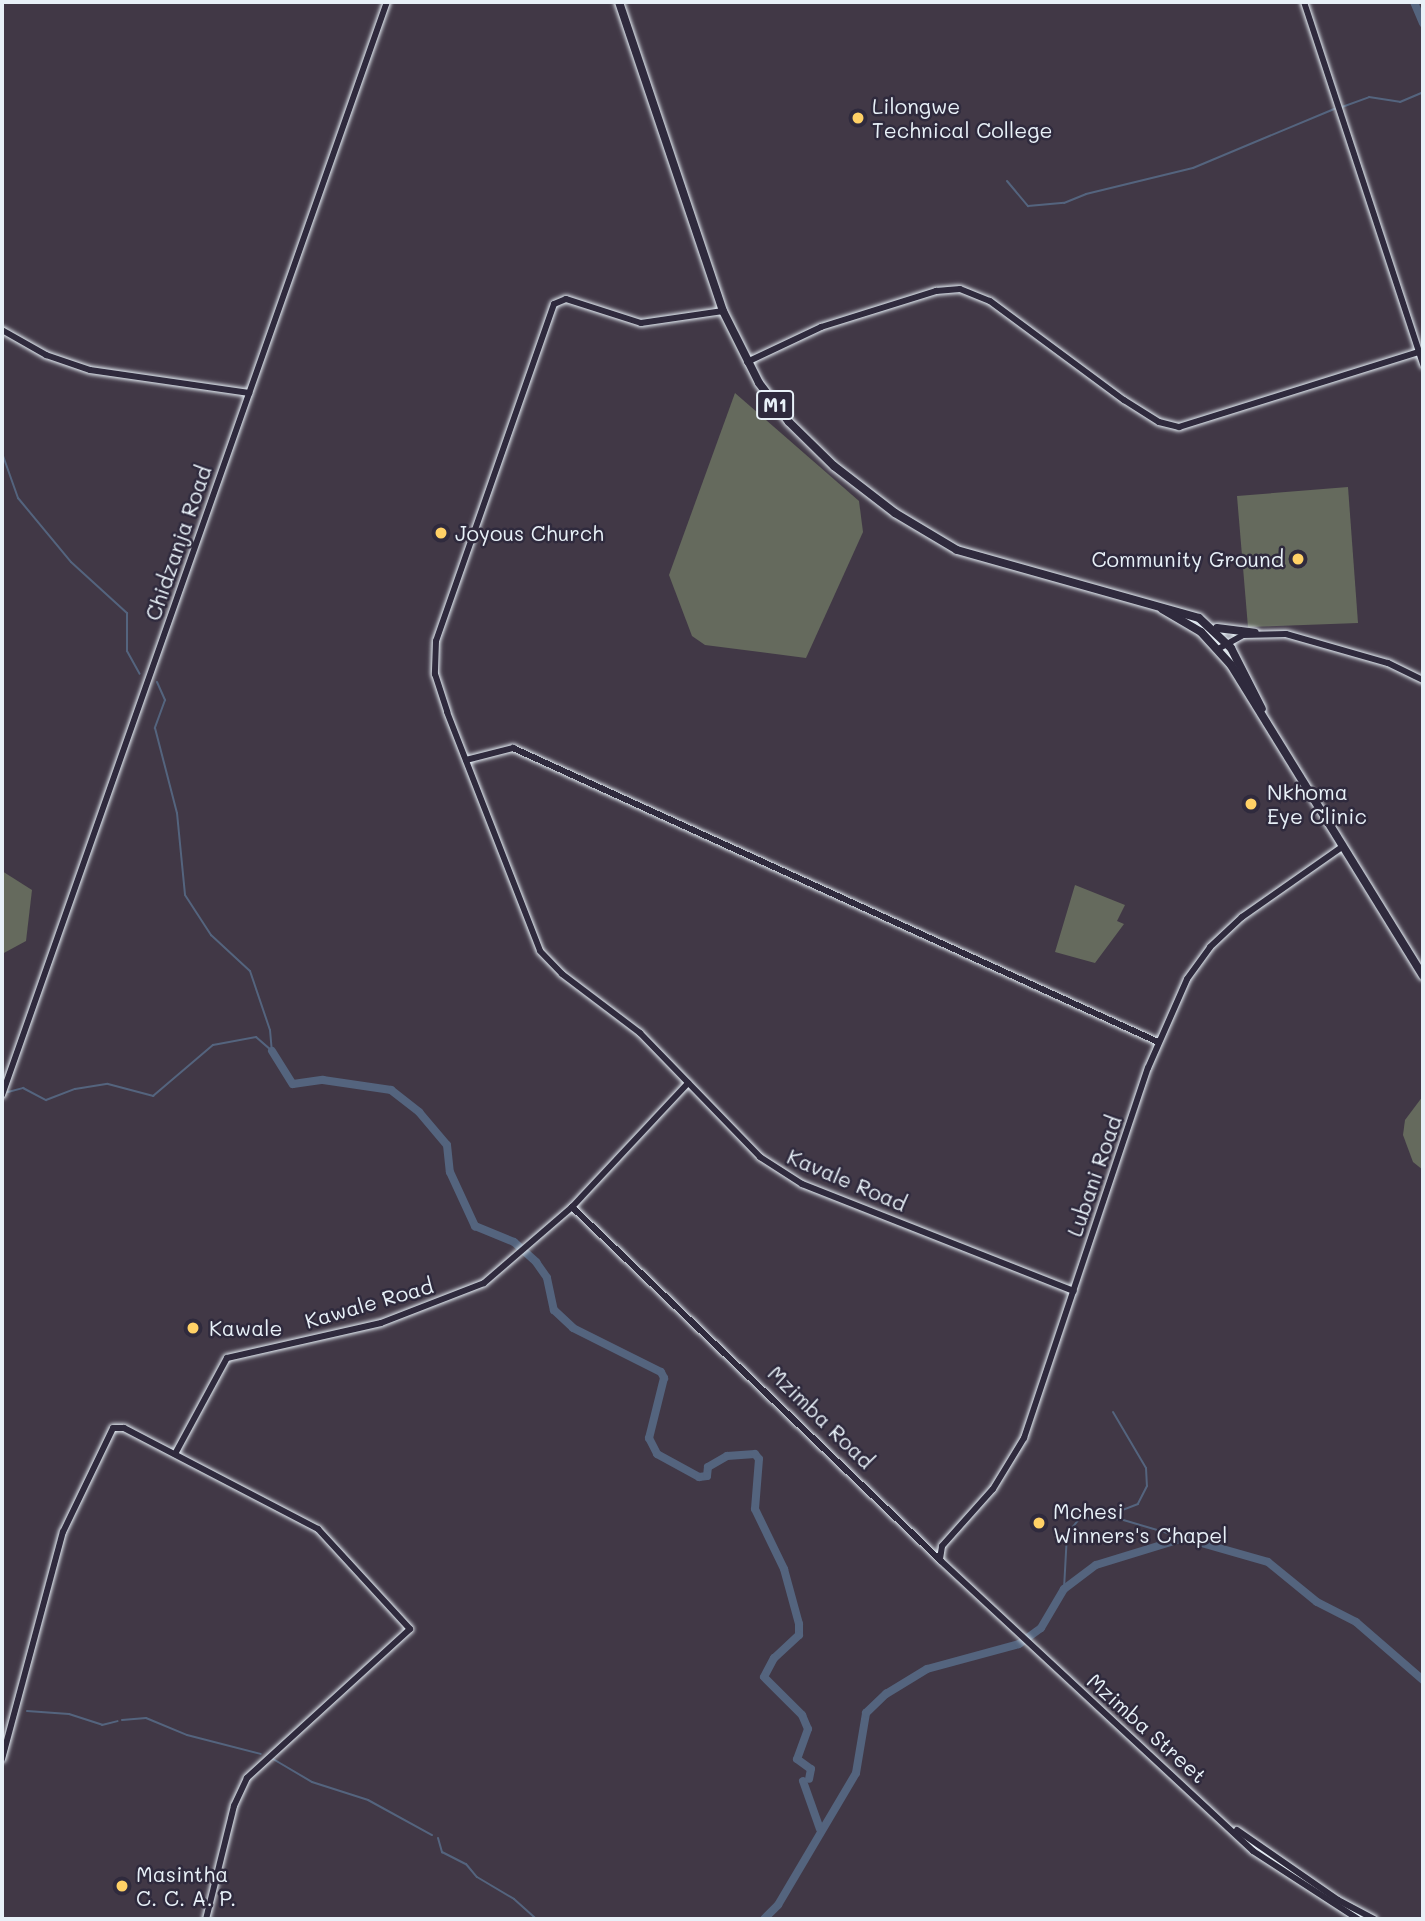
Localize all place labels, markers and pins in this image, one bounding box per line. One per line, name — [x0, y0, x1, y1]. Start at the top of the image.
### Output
place label: Lilongwe Technical College — [872, 93, 1053, 143]
marker: Lilongwe Technical College — [850, 110, 866, 126]
place label: Joyous Church — [455, 520, 604, 546]
marker: Joyous Church — [433, 525, 449, 541]
place label: Community Ground — [1092, 546, 1284, 572]
marker: Community Ground — [1290, 551, 1306, 567]
place label: Nkhoma Eye Clinic — [1267, 779, 1367, 829]
marker: Nkhoma Eye Clinic — [1241, 794, 1261, 814]
place label: Kawale — [209, 1315, 282, 1341]
marker: Kawale — [183, 1318, 203, 1338]
place label: Mchesi Winners's Chapel — [1053, 1498, 1228, 1548]
marker: Mchesi Winners's Chapel — [1031, 1515, 1047, 1531]
place label: Masintha C. C. A. P. — [136, 1861, 236, 1911]
marker: Masintha C. C. A. P. — [114, 1878, 130, 1894]

